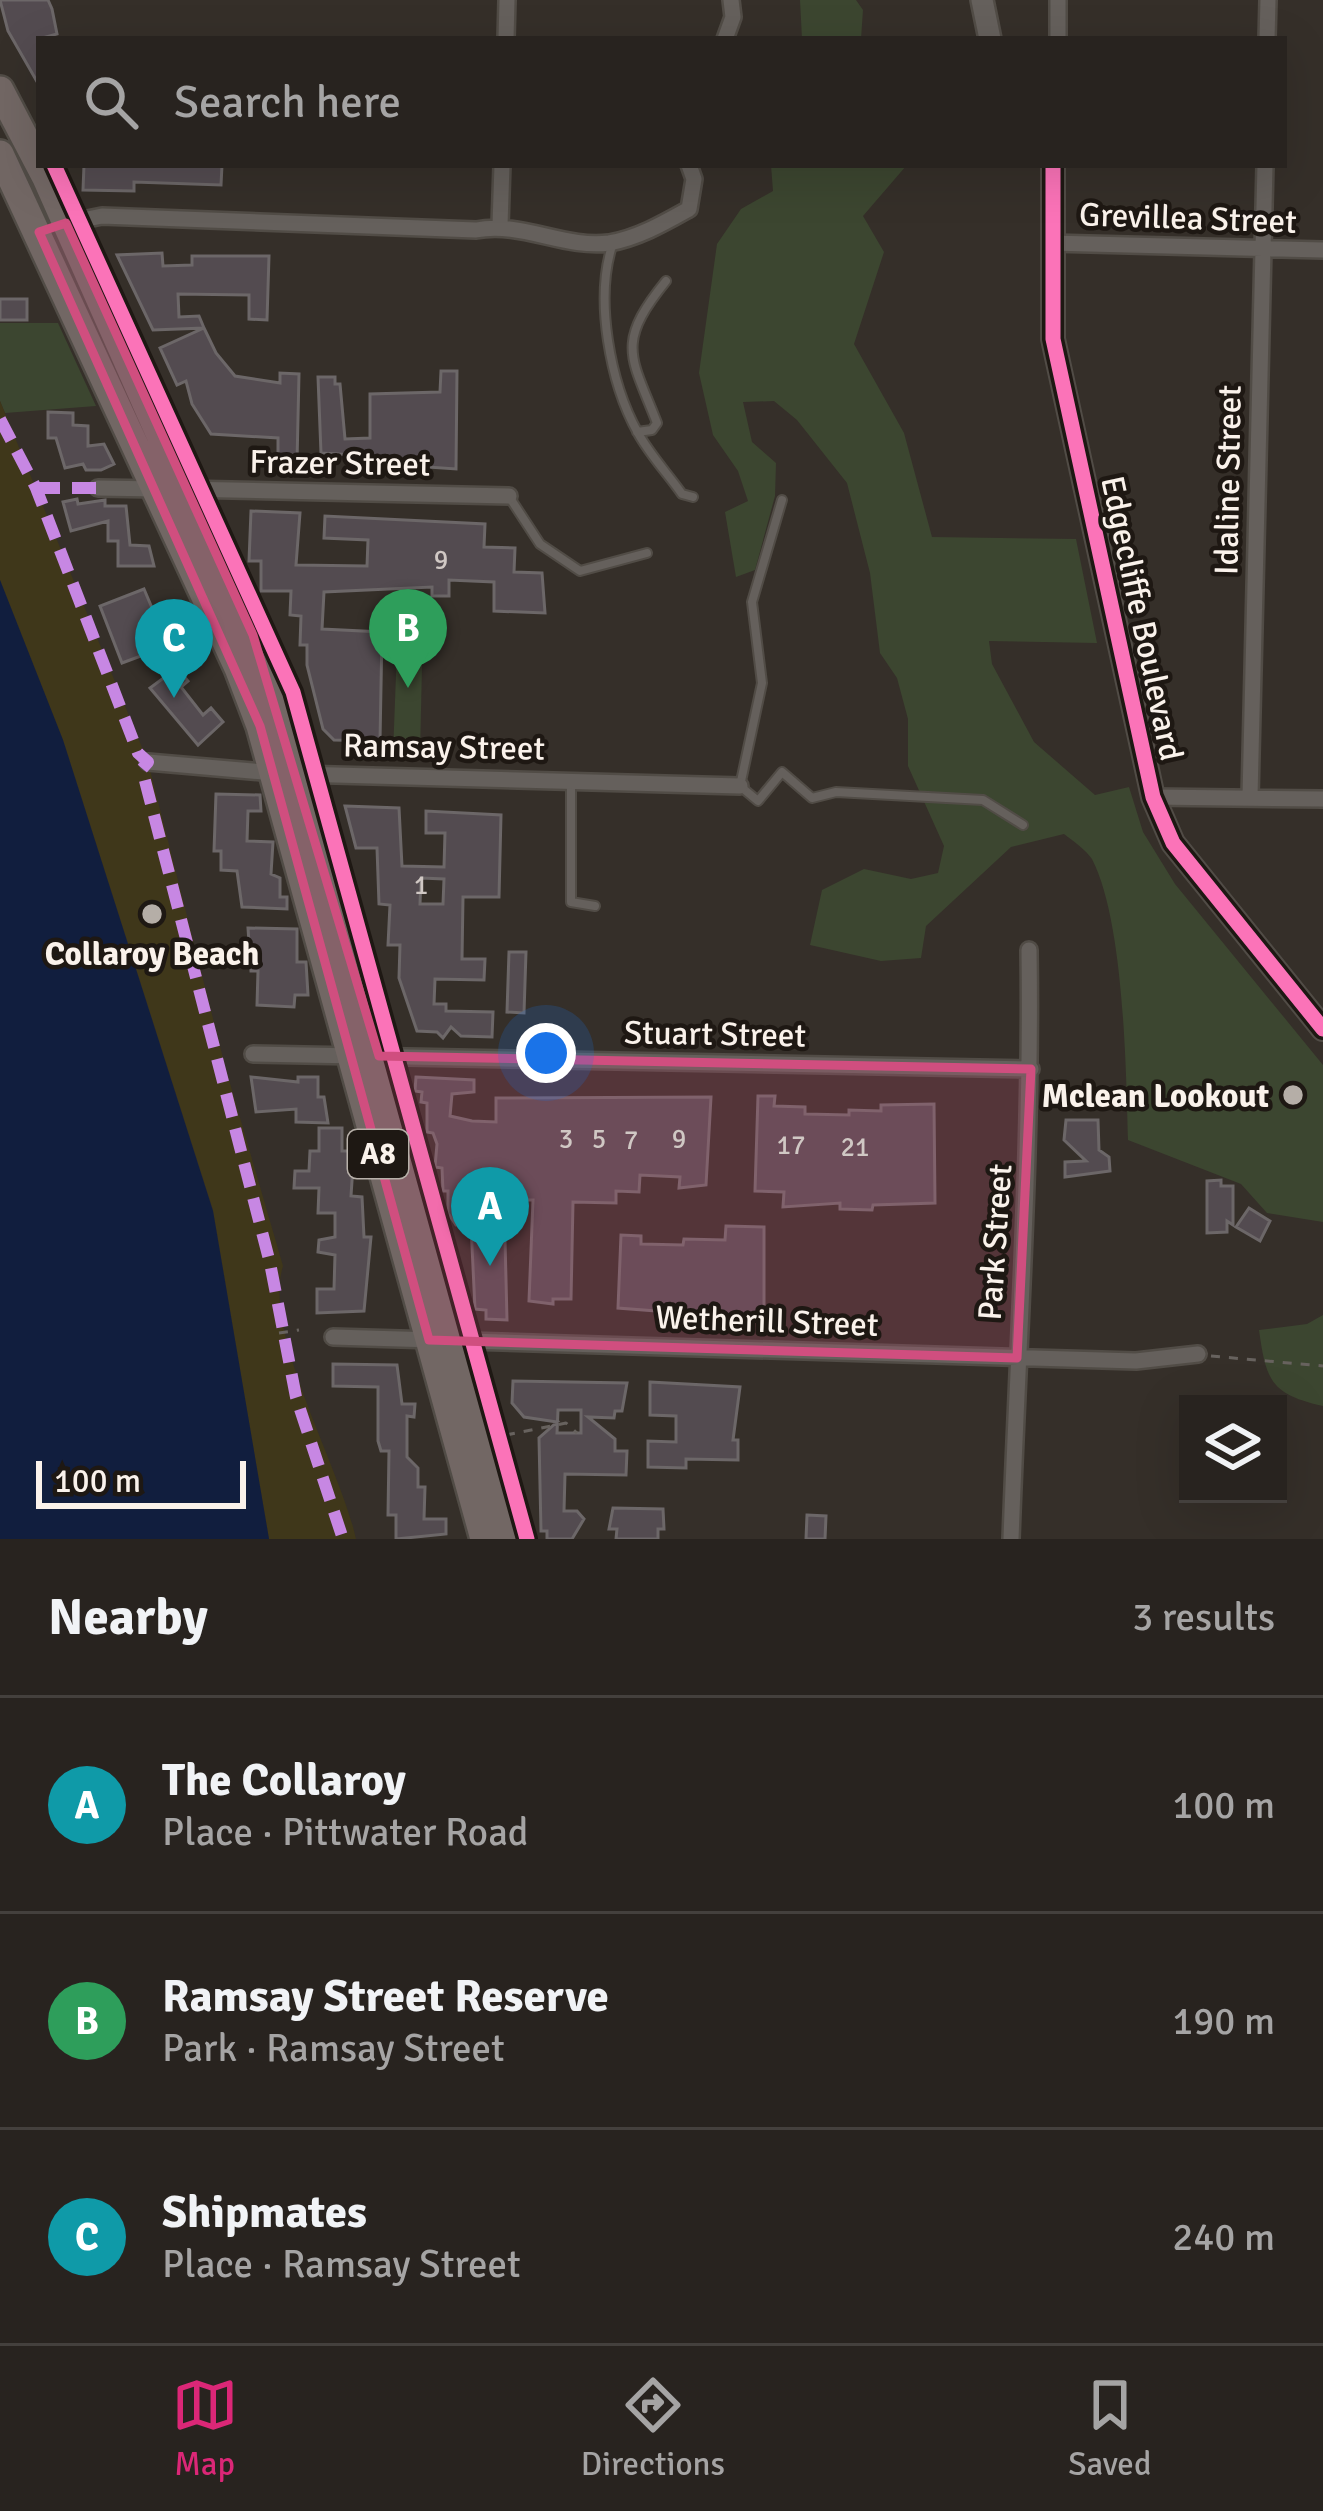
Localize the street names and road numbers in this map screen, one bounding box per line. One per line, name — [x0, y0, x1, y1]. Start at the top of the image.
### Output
street label: Grevillea Street — [1079, 194, 1297, 243]
street label: Idaline Street — [1206, 385, 1251, 575]
street label: Frazer Street — [249, 441, 431, 486]
street label: Edgecliffe Boulevard — [1091, 472, 1192, 764]
street label: Ramsay Street — [343, 725, 545, 770]
street label: Stuart Street — [623, 1012, 806, 1057]
road number: A8 — [348, 1130, 408, 1178]
street label: Park Street — [970, 1163, 1021, 1322]
street label: Wetherill Street — [655, 1297, 879, 1346]

